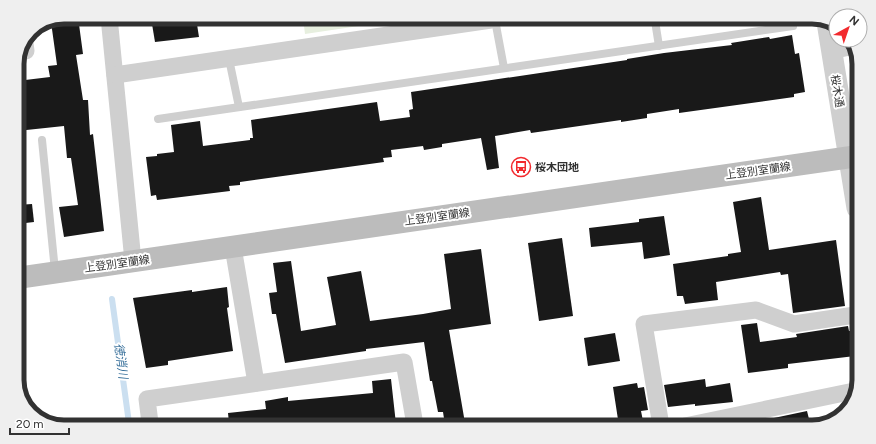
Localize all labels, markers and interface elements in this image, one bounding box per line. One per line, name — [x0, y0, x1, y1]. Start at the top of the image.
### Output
north arrow — [828, 8, 868, 48]
text: N — [847, 13, 862, 28]
street label: 桜木通 — [828, 74, 846, 108]
bus stop icon: 桜木団地 — [510, 156, 532, 178]
street label: 上登別室蘭線 — [724, 160, 792, 182]
place label: 桜木団地 — [535, 161, 579, 174]
street label: 上登別室蘭線 — [403, 206, 471, 228]
street label: 上登別室蘭線 — [83, 253, 151, 275]
water label: 徳消川 — [112, 342, 131, 382]
scale bar — [10, 410, 69, 436]
text: 20 m — [16, 417, 44, 431]

